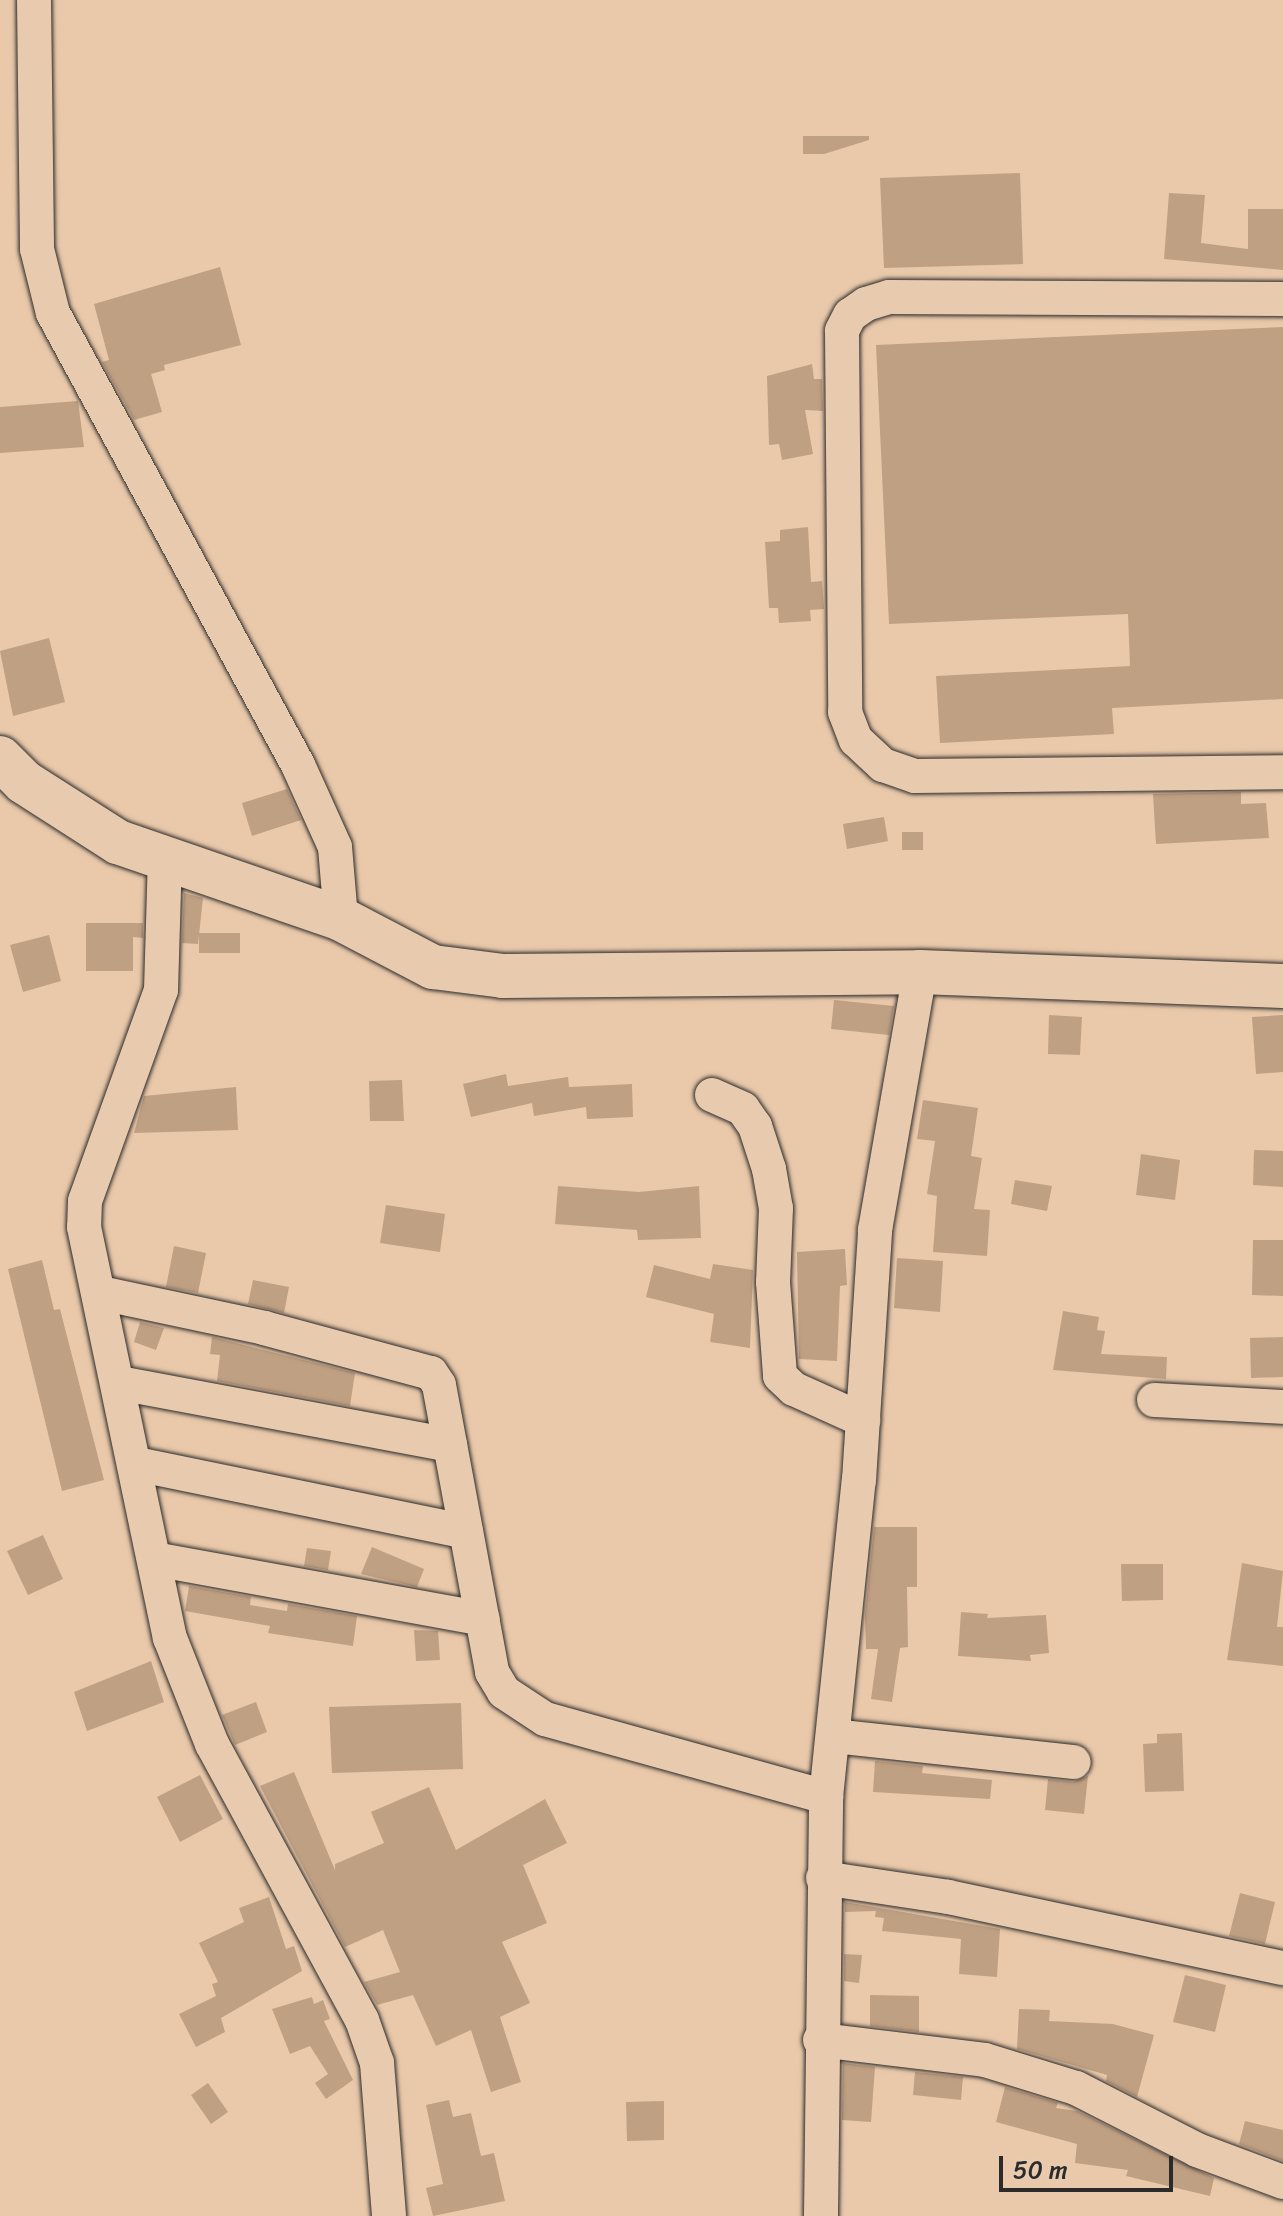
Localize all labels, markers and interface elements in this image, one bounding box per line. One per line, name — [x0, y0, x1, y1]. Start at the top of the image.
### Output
scale bar — [1003, 2140, 1177, 2190]
text: 50 m — [1013, 2149, 1068, 2191]

